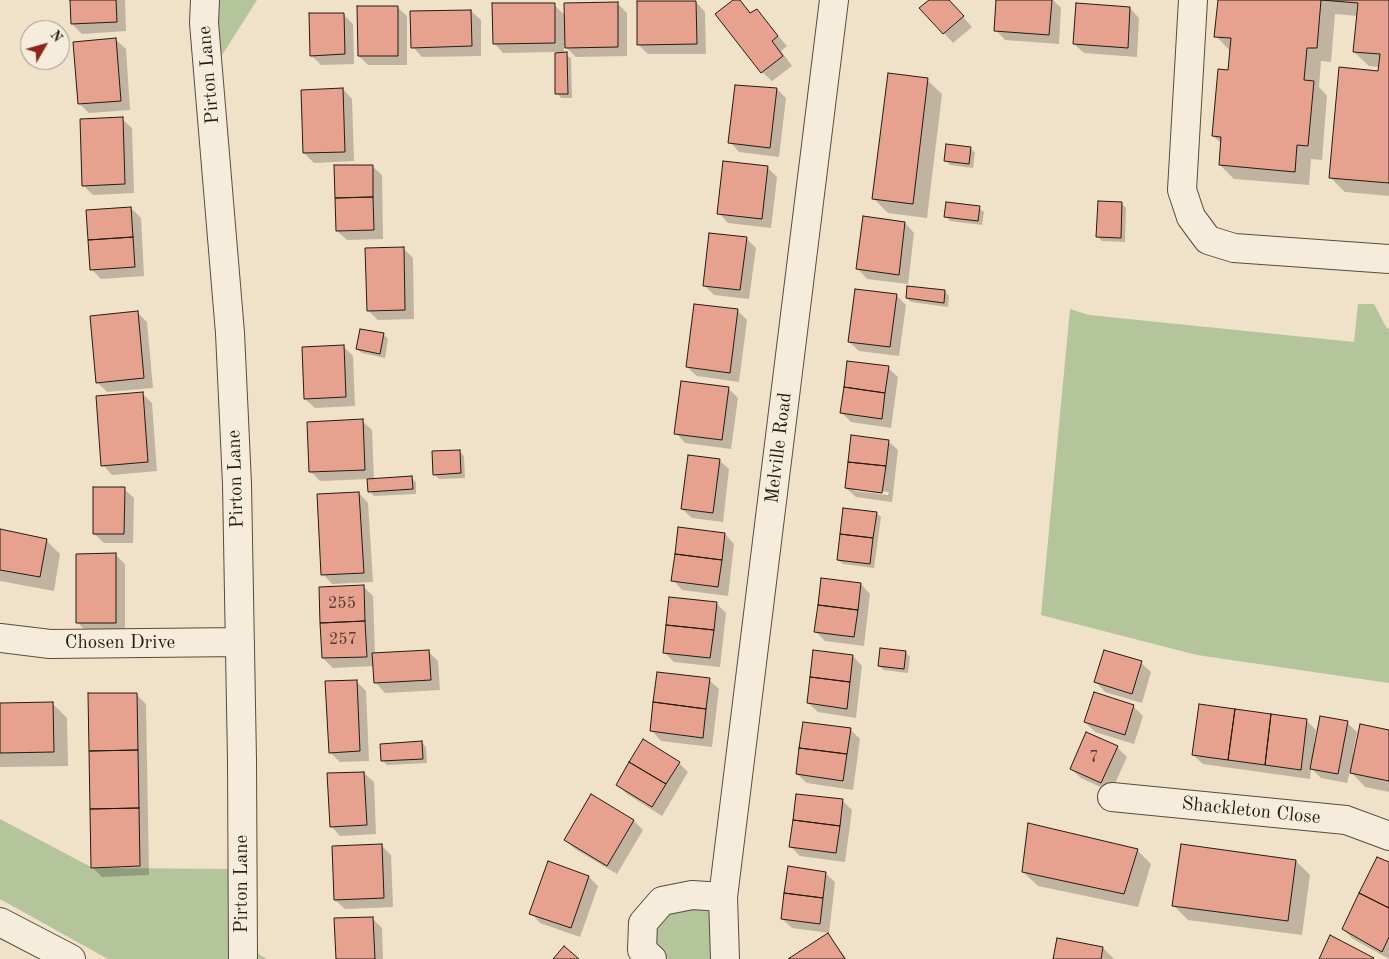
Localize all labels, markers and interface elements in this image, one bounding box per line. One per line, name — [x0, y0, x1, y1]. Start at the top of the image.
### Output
north arrow — [20, 20, 70, 70]
street label: Pirton Lane — [193, 25, 225, 125]
text: N — [47, 28, 65, 45]
street label: Melville Road — [761, 391, 797, 505]
street label: Pirton Lane — [223, 429, 249, 529]
house number: 255 — [328, 594, 356, 614]
house number: 257 — [329, 630, 357, 650]
street label: Chosen Drive — [65, 632, 175, 654]
house number: 7 — [1089, 748, 1099, 768]
street label: Shackleton Close — [1180, 792, 1322, 830]
street label: Pirton Lane — [231, 835, 253, 933]

